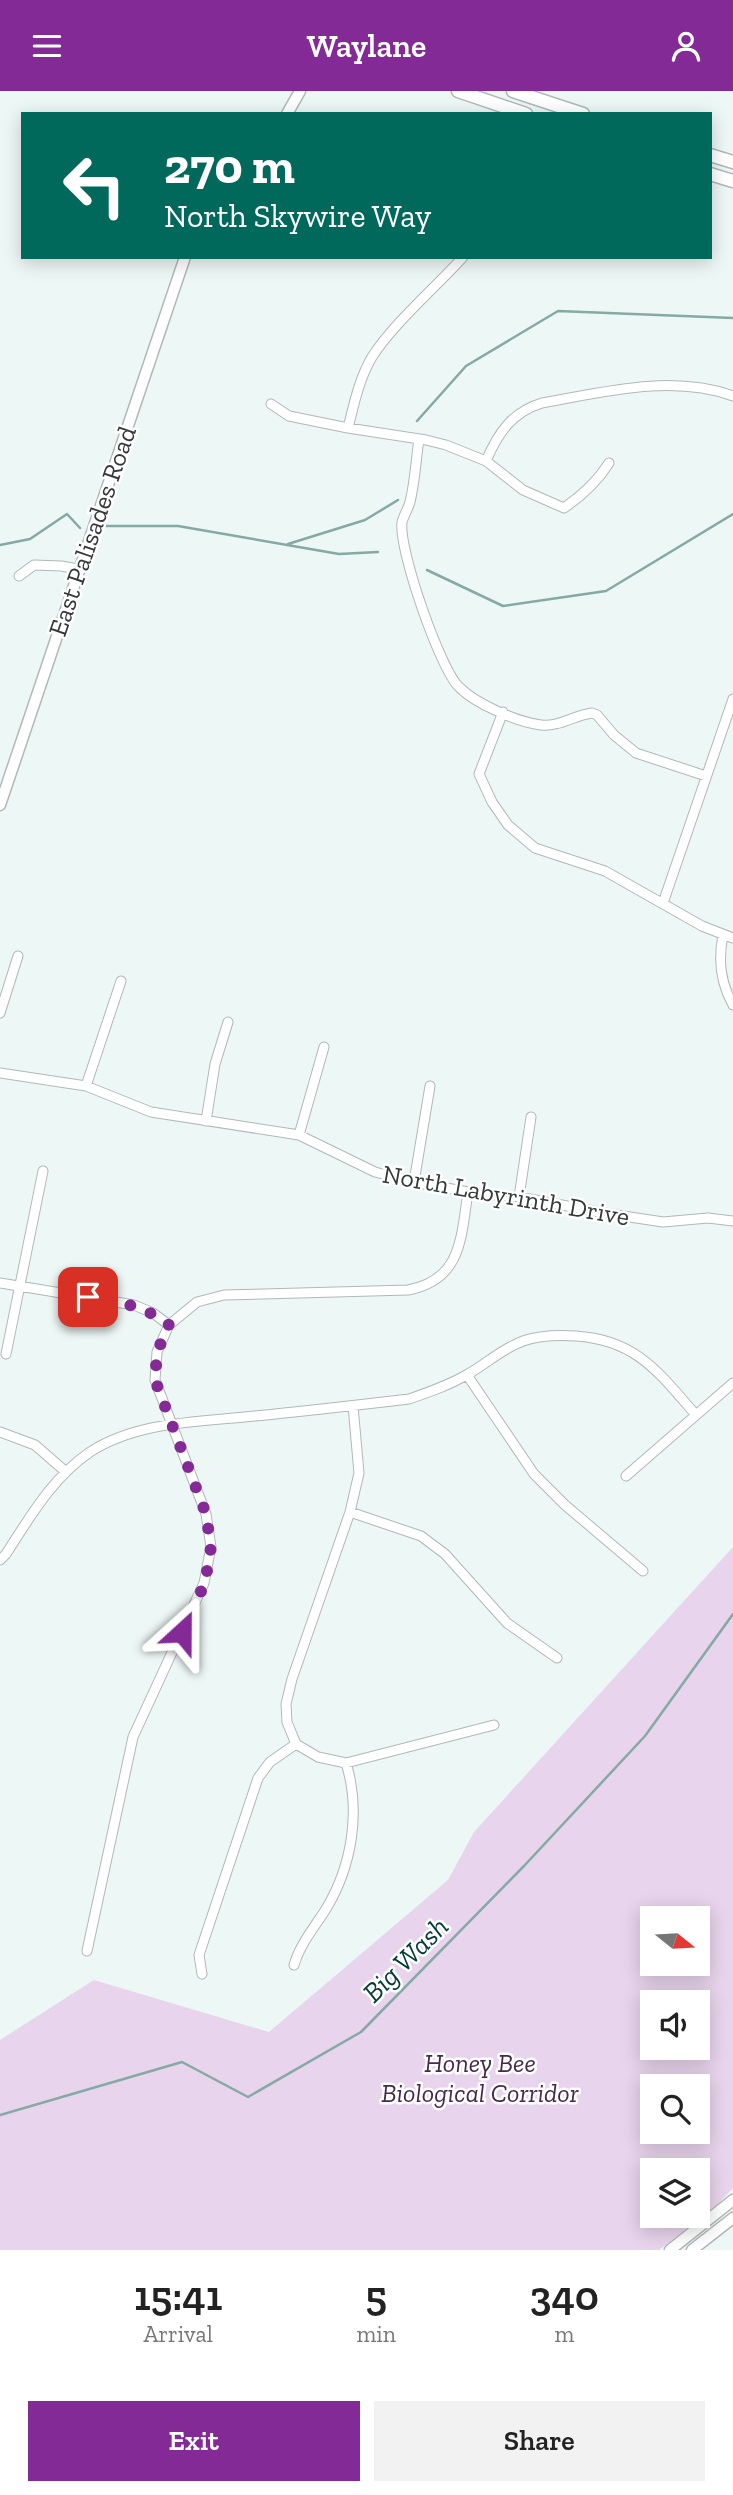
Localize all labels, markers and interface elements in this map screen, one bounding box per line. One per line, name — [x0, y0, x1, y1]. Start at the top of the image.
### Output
icon: menu — [28, 27, 66, 65]
text: Waylane — [307, 27, 426, 65]
icon: person — [667, 27, 705, 65]
text: 270 m — [164, 137, 295, 196]
icon: left — [49, 140, 140, 231]
text: North Skywire Way — [164, 197, 431, 235]
street label: East Palisades Road — [41, 422, 143, 640]
street label: North Labyrinth Drive — [380, 1158, 632, 1232]
pin — [58, 1267, 118, 1327]
icon: arrive — [69, 1278, 107, 1316]
position arrow — [145, 1595, 219, 1669]
north arrow — [640, 1906, 710, 1976]
map controls — [640, 1906, 710, 2228]
water label: Big Wash — [356, 1910, 455, 2009]
button: sound — [640, 1990, 710, 2060]
park label: Honey Bee Biological Corridor — [381, 2047, 579, 2109]
button: search — [640, 2074, 710, 2144]
button: layers — [640, 2158, 710, 2228]
text: 15:41 — [134, 2270, 222, 2321]
text: 5 — [365, 2270, 387, 2321]
text: 340 — [530, 2270, 599, 2321]
text: Arrival — [144, 2320, 213, 2348]
text: min — [356, 2320, 396, 2348]
text: m — [554, 2320, 574, 2348]
button: Exit — [28, 2401, 360, 2481]
button: Share — [374, 2401, 705, 2481]

